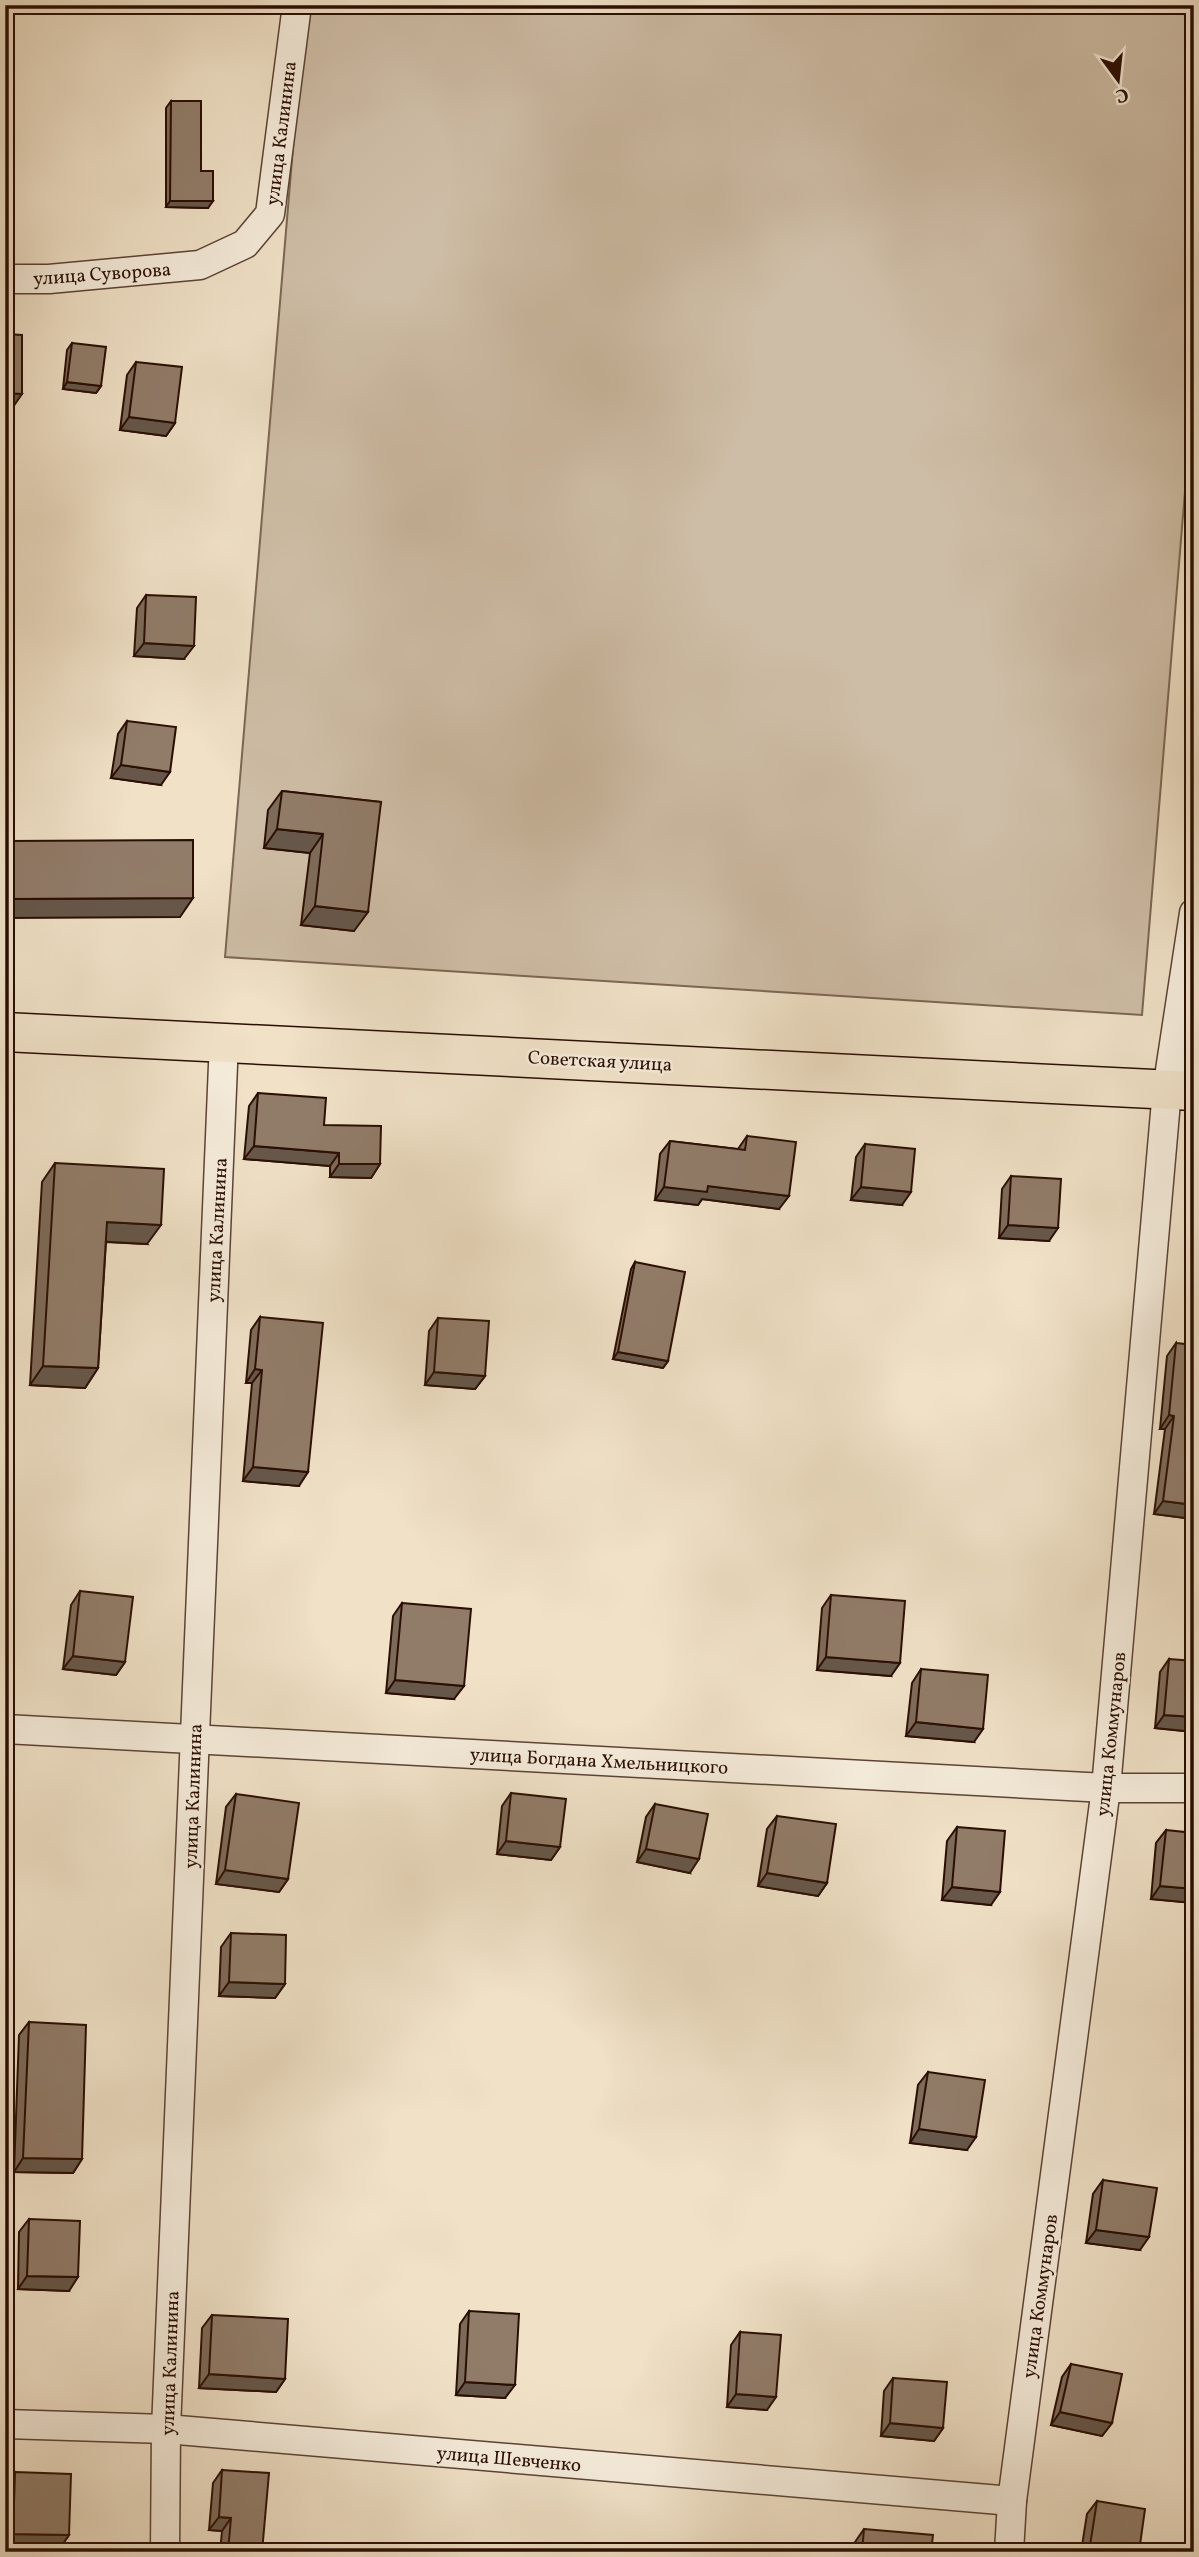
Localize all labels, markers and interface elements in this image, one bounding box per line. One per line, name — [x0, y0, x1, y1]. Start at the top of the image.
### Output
north arrow — [1084, 46, 1154, 116]
street label: улица Калинина — [260, 60, 304, 207]
text: С — [1113, 80, 1131, 109]
street label: улица Суворова — [32, 257, 172, 293]
street label: Советская улица — [527, 1045, 673, 1079]
street label: улица Калинина — [201, 1157, 235, 1303]
street label: улица Коммунаров — [1090, 1650, 1134, 1818]
street label: улица Калинина — [178, 1723, 210, 1869]
street label: улица Богдана Хмельницкого — [469, 1742, 729, 1782]
street label: улица Коммунаров — [1017, 2212, 1065, 2380]
street label: улица Калинина — [155, 2290, 187, 2436]
street label: улица Шевченко — [436, 2441, 582, 2479]

